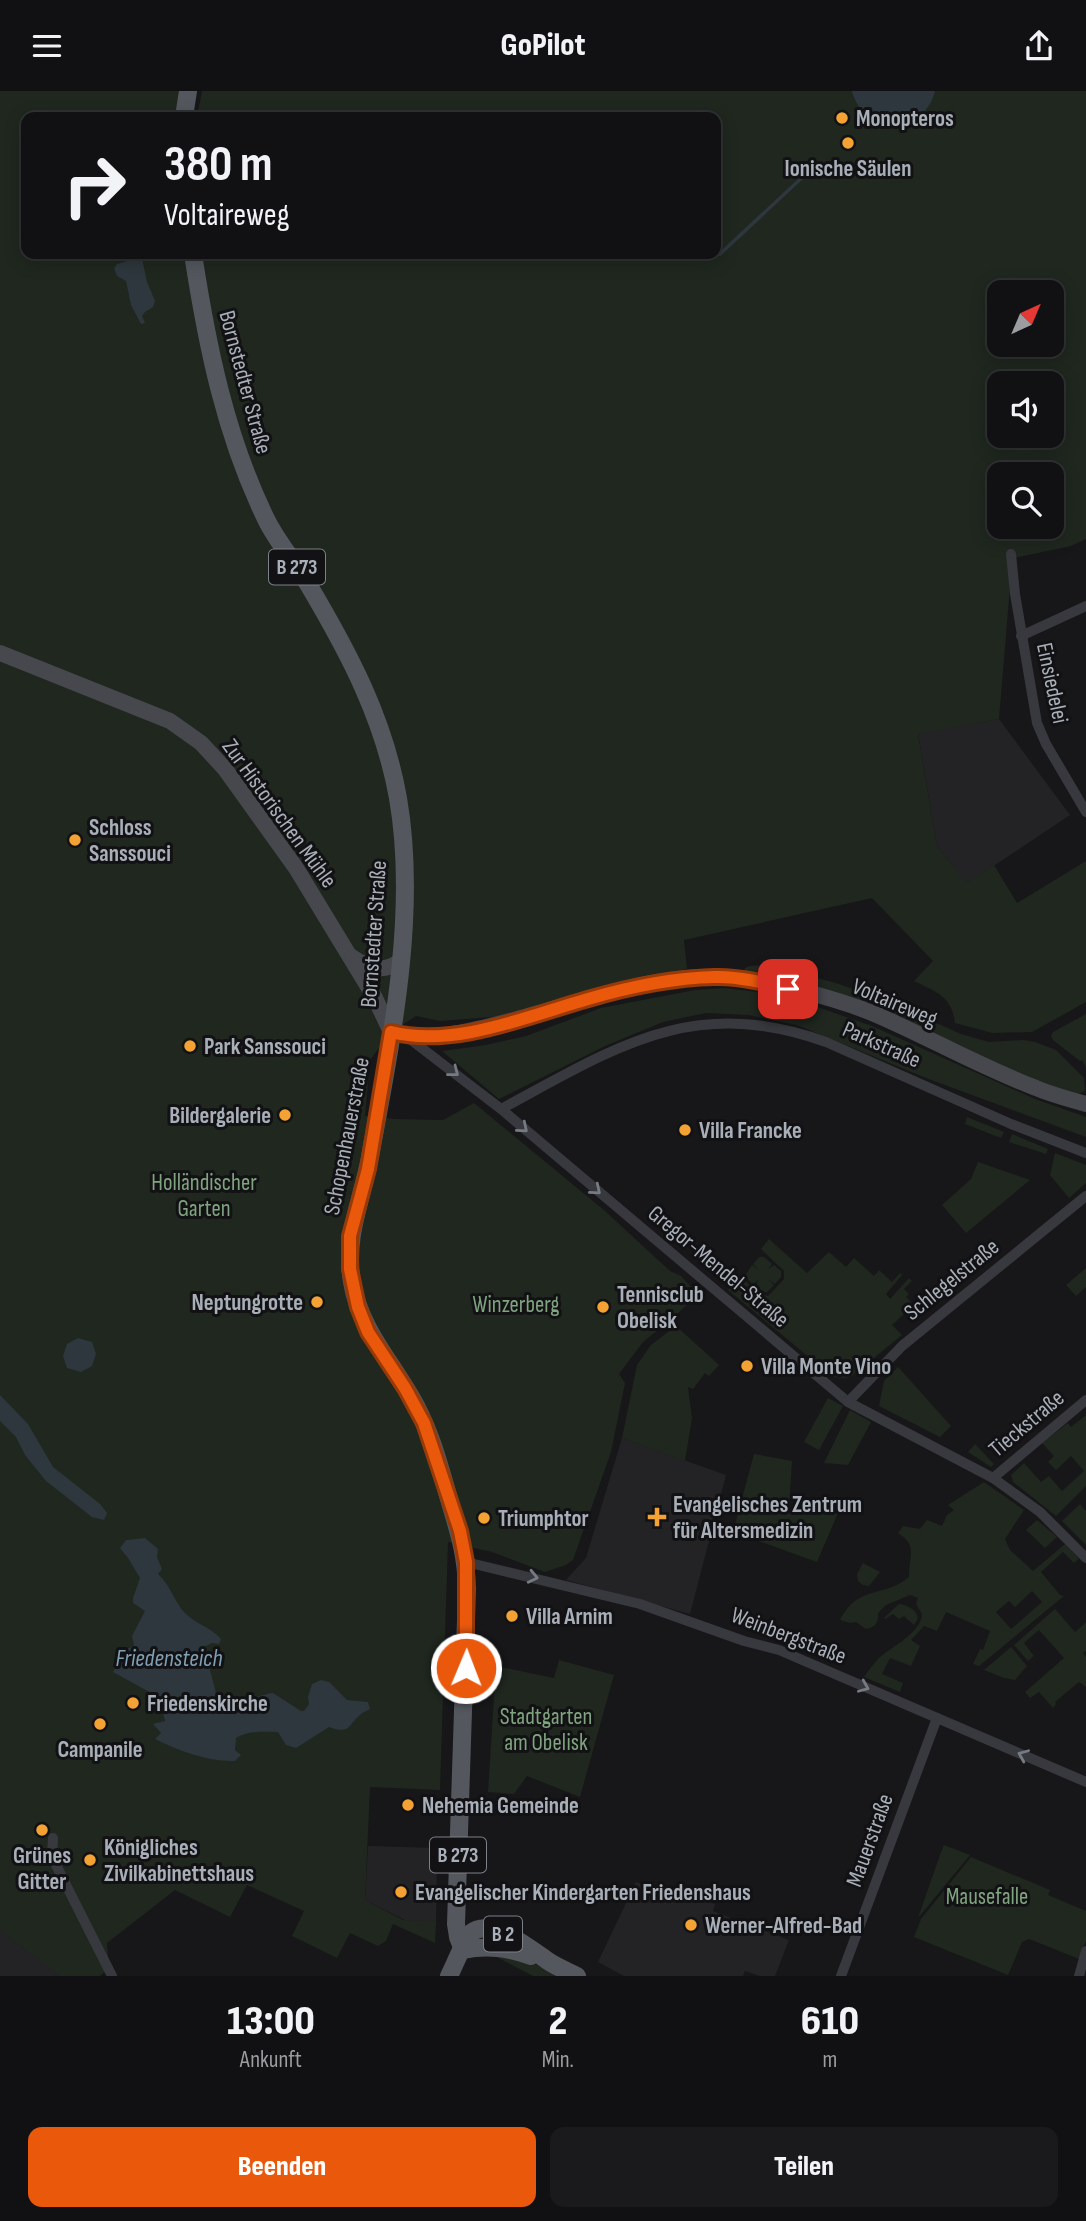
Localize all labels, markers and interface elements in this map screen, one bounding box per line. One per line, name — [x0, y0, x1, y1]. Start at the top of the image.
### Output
text: GoPilot — [501, 26, 585, 65]
icon: menu — [28, 27, 66, 65]
icon: share — [1020, 27, 1058, 65]
place label: Monopteros — [856, 105, 954, 133]
marker: Monopteros — [834, 110, 850, 126]
marker: Ionische Säulen — [840, 135, 856, 151]
text: 380 m — [164, 136, 273, 195]
icon: right — [49, 140, 140, 231]
place label: Ionische Säulen — [785, 155, 911, 183]
text: Voltaireweg — [164, 196, 289, 235]
north arrow — [987, 280, 1064, 357]
map controls — [987, 280, 1064, 539]
street label: Bornstedter Straße — [212, 307, 278, 457]
button: sound — [987, 371, 1064, 448]
button: search — [987, 462, 1064, 539]
road number: B 273 — [269, 549, 325, 585]
street label: Einsiedelei — [1030, 640, 1074, 726]
street label: Zur Historischen Mühle — [216, 734, 343, 894]
place label: Schloss Sanssouci — [89, 814, 171, 868]
marker: Schloss Sanssouci — [67, 832, 83, 848]
street label: Bornstedter Straße — [355, 860, 393, 1009]
pin — [758, 959, 818, 1019]
icon: arrive — [769, 970, 807, 1008]
street label: Voltaireweg — [848, 972, 942, 1033]
street label: Parkstraße — [838, 1015, 925, 1075]
place label: Park Sanssouci — [204, 1033, 326, 1061]
marker: Park Sanssouci — [182, 1038, 198, 1054]
street label: Schopenhauerstraße — [318, 1055, 376, 1217]
one-way arrow — [446, 1064, 458, 1077]
place label: Bildergalerie — [169, 1102, 271, 1130]
marker: Bildergalerie — [277, 1107, 293, 1123]
place label: Villa Francke — [699, 1117, 802, 1145]
one-way arrow — [514, 1120, 527, 1132]
marker: Villa Francke — [677, 1122, 693, 1138]
park label: Holländischer Garten — [151, 1169, 257, 1223]
one-way arrow — [588, 1182, 601, 1194]
street label: Gregor-Mendel-Straße — [642, 1200, 795, 1334]
street label: Schlegelstraße — [898, 1233, 1005, 1327]
place label: Tennisclub Obelisk — [617, 1281, 704, 1335]
place label: Neptungrotte — [192, 1289, 303, 1317]
park label: Winzerberg — [473, 1291, 559, 1319]
marker: Neptungrotte — [309, 1294, 325, 1310]
marker: Tennisclub Obelisk — [595, 1299, 611, 1315]
place label: Villa Monte Vino — [761, 1353, 891, 1381]
marker: Villa Monte Vino — [739, 1358, 755, 1374]
street label: Tieckstraße — [983, 1384, 1070, 1463]
place label: Evangelisches Zentrum für Altersmedizin — [673, 1491, 862, 1545]
place label: Triumphtor — [498, 1505, 589, 1533]
marker: Evangelisches Zentrum für Altersmedizin — [647, 1507, 667, 1527]
marker: Triumphtor — [476, 1510, 492, 1526]
one-way arrow — [527, 1569, 539, 1583]
street label: Weinbergstraße — [727, 1601, 850, 1671]
place label: Villa Arnim — [526, 1603, 613, 1631]
marker: Villa Arnim — [504, 1608, 520, 1624]
position arrow — [429, 1631, 503, 1705]
water label: Friedensteich — [116, 1644, 222, 1673]
one-way arrow — [858, 1678, 870, 1692]
place label: Friedenskirche — [147, 1690, 268, 1718]
marker: Friedenskirche — [125, 1695, 141, 1711]
park label: Stadtgarten am Obelisk — [500, 1703, 592, 1757]
marker: Campanile — [92, 1716, 108, 1732]
place label: Campanile — [58, 1736, 142, 1764]
one-way arrow — [1018, 1749, 1031, 1763]
street label: Mauerstraße — [840, 1790, 900, 1891]
place label: Nehemia Gemeinde — [422, 1792, 579, 1820]
marker: Nehemia Gemeinde — [400, 1797, 416, 1813]
marker: Grünes Gitter — [34, 1822, 50, 1838]
place label: Königliches Zivilkabinettshaus — [104, 1834, 254, 1888]
road number: B 273 — [430, 1837, 486, 1873]
place label: Grünes Gitter — [13, 1842, 71, 1896]
marker: Königliches Zivilkabinettshaus — [82, 1852, 98, 1868]
place label: Evangelischer Kindergarten Friedenshaus — [415, 1879, 751, 1907]
park label: Mausefalle — [946, 1883, 1028, 1911]
marker: Evangelischer Kindergarten Friedenshaus — [393, 1884, 409, 1900]
place label: Werner-Alfred-Bad — [705, 1912, 862, 1940]
road number: B 2 — [484, 1917, 522, 1951]
marker: Werner-Alfred-Bad — [683, 1917, 699, 1933]
text: 13:00 — [227, 1996, 315, 2047]
text: 2 — [548, 1996, 567, 2047]
text: 610 — [801, 1996, 859, 2047]
text: Ankunft — [240, 2046, 302, 2074]
text: Min. — [542, 2046, 574, 2074]
text: m — [823, 2046, 837, 2074]
button: Beenden — [28, 2127, 536, 2207]
button: Teilen — [550, 2127, 1058, 2207]

